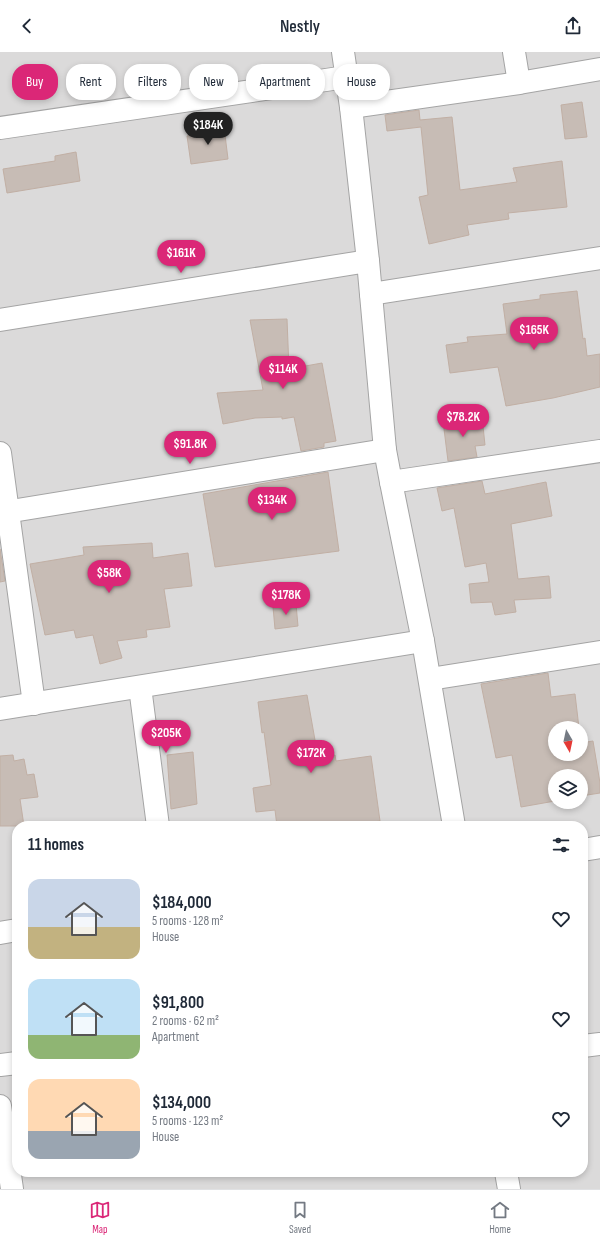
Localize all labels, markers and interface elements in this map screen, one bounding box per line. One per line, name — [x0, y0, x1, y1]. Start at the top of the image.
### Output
icon: back — [16, 15, 38, 37]
icon: share — [562, 15, 584, 37]
text: Nestly — [280, 16, 320, 37]
chip: Buy — [12, 64, 58, 100]
chip: Rent — [66, 64, 116, 100]
chip: Filters — [124, 64, 181, 100]
chip: New — [189, 64, 238, 100]
chip: Apartment — [246, 64, 325, 100]
chip: House — [333, 64, 390, 100]
pin: $184K — [180, 112, 236, 146]
text: $184K — [193, 117, 223, 133]
pin: $161K — [153, 240, 209, 274]
text: $161K — [166, 245, 196, 261]
pin: $165K — [506, 317, 562, 351]
text: $165K — [519, 322, 549, 338]
pin: $114K — [255, 356, 311, 390]
text: $114K — [268, 361, 298, 377]
pin: $78.2K — [430, 404, 496, 438]
text: $78.2K — [446, 409, 480, 425]
pin: $91.8K — [157, 431, 223, 465]
text: $91.8K — [173, 436, 207, 452]
pin: $134K — [244, 487, 300, 521]
text: $134K — [257, 492, 287, 508]
pin: $58K — [85, 560, 133, 594]
text: $58K — [97, 565, 121, 581]
pin: $178K — [258, 582, 314, 616]
text: $178K — [271, 587, 301, 603]
pin: $205K — [138, 720, 194, 754]
north arrow — [548, 721, 588, 761]
map controls — [548, 721, 588, 809]
text: $205K — [151, 725, 181, 741]
pin: $172K — [283, 740, 339, 774]
text: $172K — [296, 745, 326, 761]
button: layers — [548, 769, 588, 809]
icon: filters — [550, 834, 572, 856]
text: 11 homes — [28, 835, 84, 855]
text: $184,000 — [152, 893, 212, 913]
icon: home — [60, 895, 108, 943]
icon: heart — [550, 908, 572, 930]
text: 5 rooms · 128 m² — [152, 913, 224, 929]
text: House — [152, 929, 179, 945]
text: $91,800 — [152, 993, 204, 1013]
icon: home — [60, 995, 108, 1043]
icon: heart — [550, 1008, 572, 1030]
text: 2 rooms · 62 m² — [152, 1013, 219, 1029]
text: Apartment — [152, 1029, 199, 1045]
text: $134,000 — [152, 1093, 211, 1113]
icon: home — [60, 1095, 108, 1143]
icon: heart — [550, 1108, 572, 1130]
text: 5 rooms · 123 m² — [152, 1113, 223, 1129]
text: House — [152, 1129, 179, 1145]
tab: Map — [89, 1199, 111, 1236]
tab: Saved — [289, 1199, 311, 1236]
tab: Home — [489, 1199, 511, 1236]

